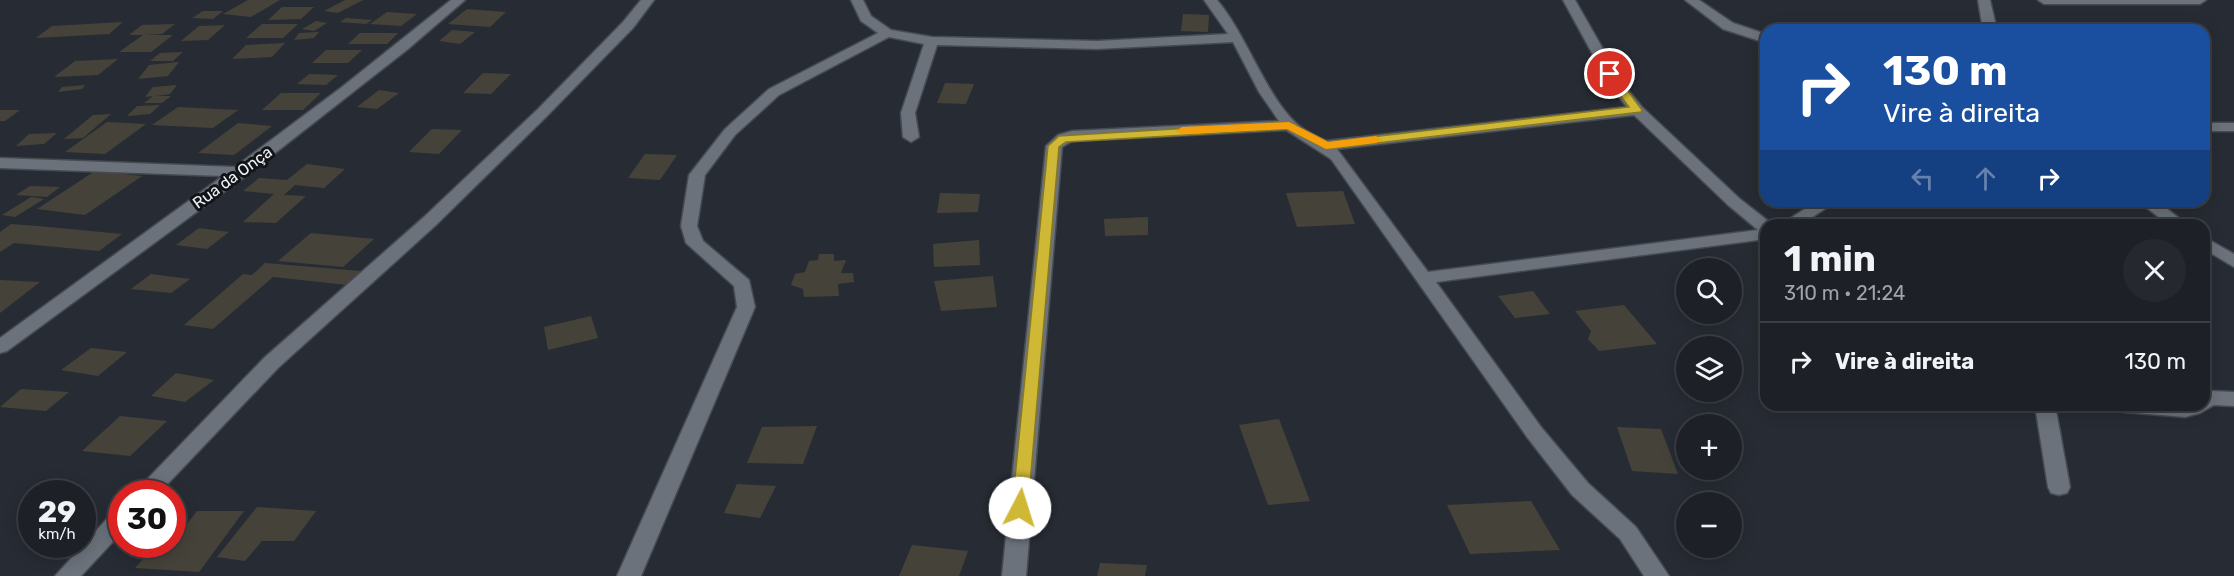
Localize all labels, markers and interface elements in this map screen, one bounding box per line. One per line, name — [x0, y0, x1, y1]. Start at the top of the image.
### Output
text: 130 m — [1883, 46, 2008, 96]
pin — [1584, 48, 1635, 99]
icon: right — [1784, 48, 1862, 126]
icon: arrive — [1593, 57, 1626, 90]
text: Vire à direita — [1883, 97, 2040, 129]
street label: Rua da Onça — [189, 142, 276, 213]
icon: left — [1906, 162, 1939, 195]
icon: ahead — [1969, 162, 2002, 195]
icon: right — [2032, 162, 2065, 195]
text: 1 min — [1784, 237, 1876, 280]
button: close — [2123, 239, 2186, 302]
map controls — [1676, 258, 1742, 558]
button: search — [1676, 258, 1742, 324]
text: 310 m · 21:24 — [1784, 281, 1905, 305]
button: layers — [1676, 336, 1742, 402]
icon: right — [1784, 345, 1817, 378]
text: Vire à direita — [1835, 348, 1974, 375]
text: 130 m — [2124, 348, 2186, 375]
button: + — [1676, 414, 1742, 480]
position arrow — [988, 476, 1052, 540]
speed limit sign: 30 — [108, 480, 186, 558]
button: − — [1676, 492, 1742, 558]
text: 29 — [38, 494, 76, 530]
text: km/h — [38, 525, 76, 543]

